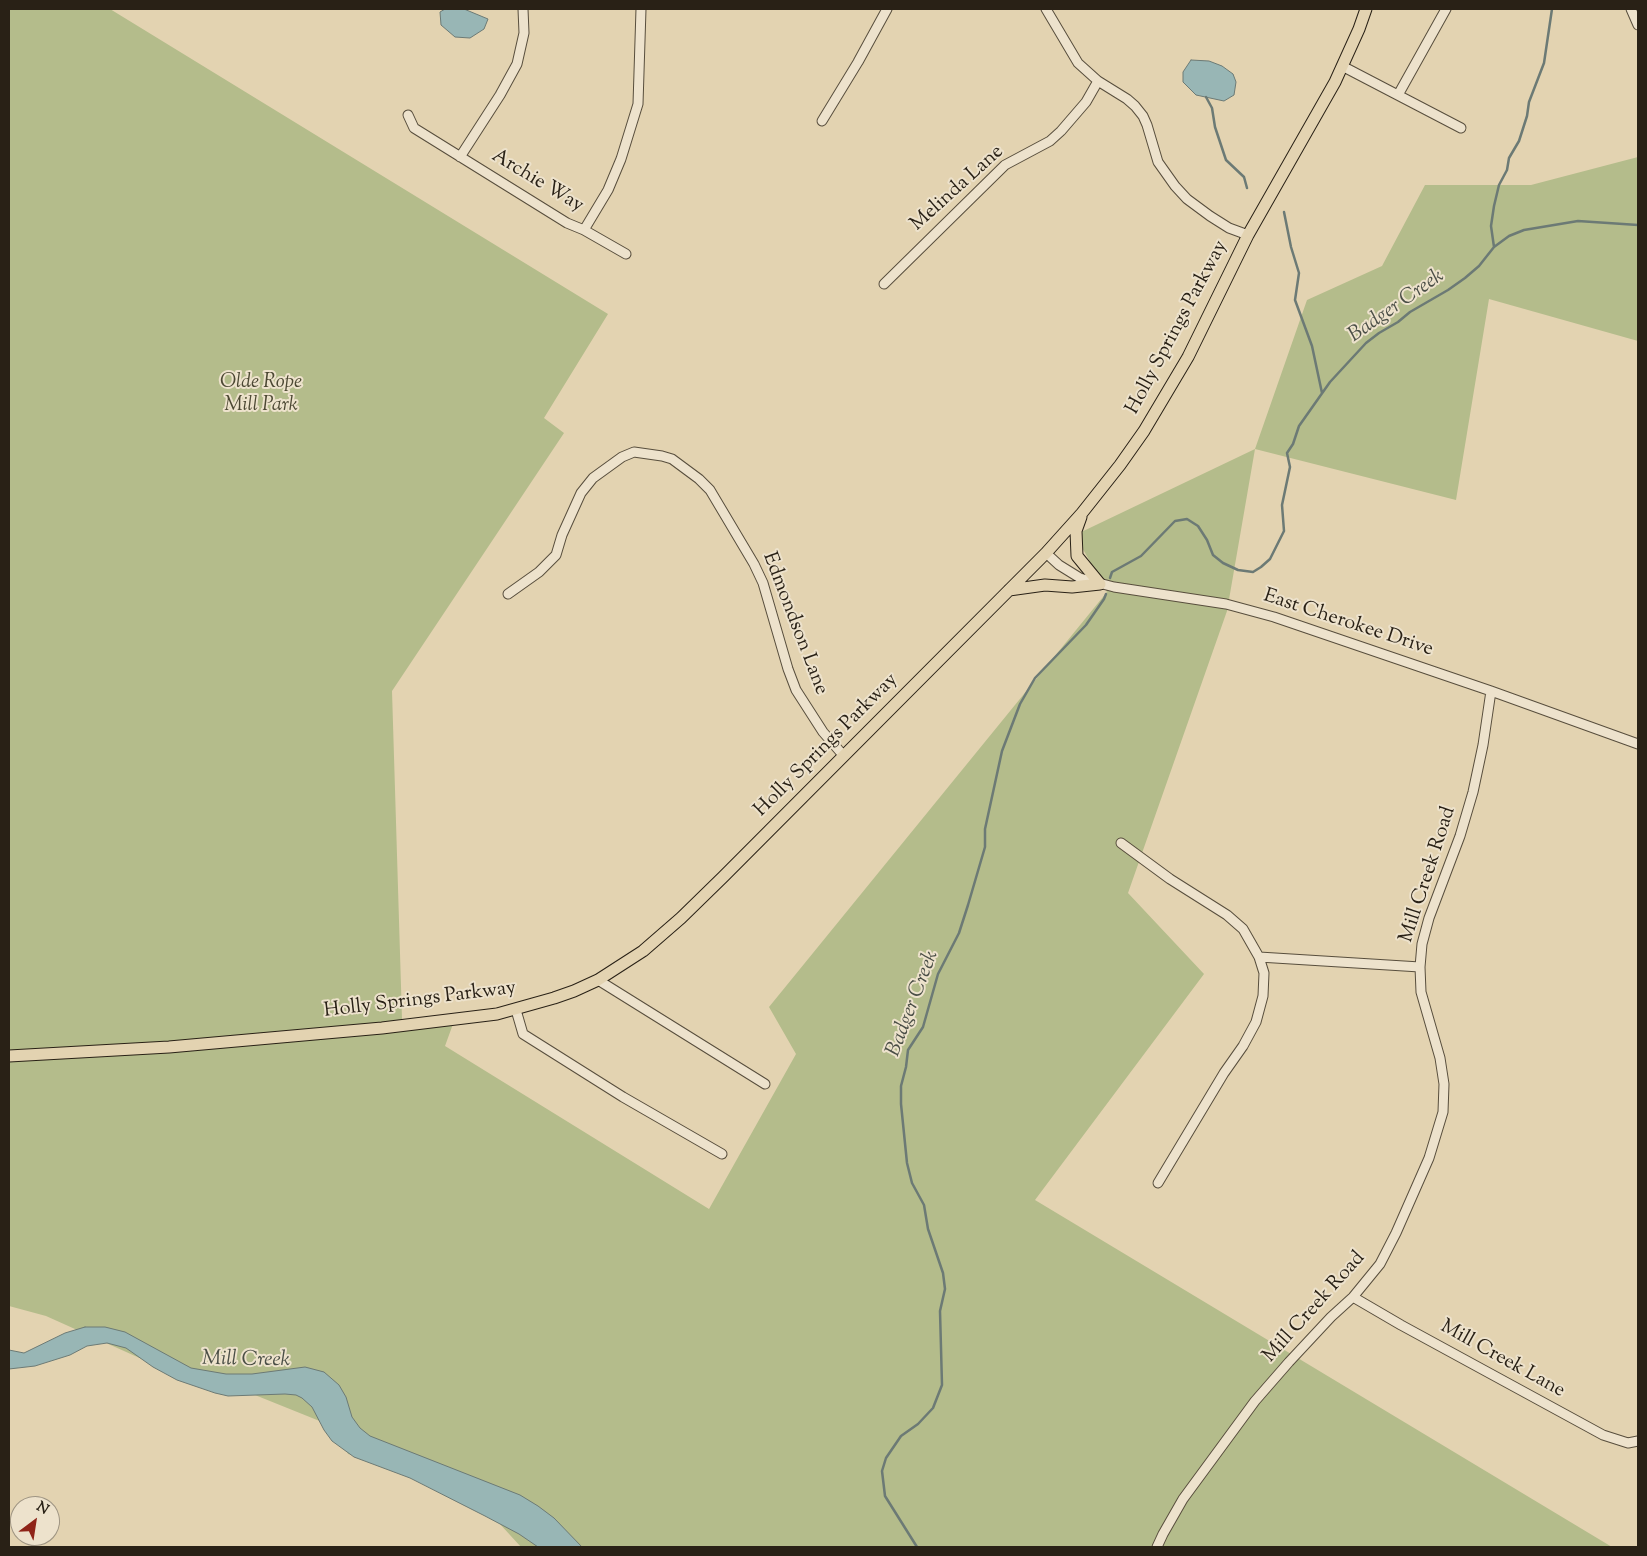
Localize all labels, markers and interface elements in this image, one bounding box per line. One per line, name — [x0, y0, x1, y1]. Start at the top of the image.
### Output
street label: Melinda Lane — [906, 141, 1010, 237]
street label: Archie Way — [487, 145, 587, 219]
street label: Holly Springs Parkway — [1122, 237, 1234, 419]
water label: Badger Creek — [1344, 265, 1450, 349]
park label: Olde Rope Mill Park — [220, 372, 302, 419]
street label: Edmondson Lane — [756, 549, 832, 699]
street label: East Cherokee Drive — [1260, 585, 1436, 663]
street label: Holly Springs Parkway — [750, 669, 904, 823]
street label: Mill Creek Road — [1396, 804, 1462, 946]
water label: Badger Creek — [882, 948, 946, 1060]
street label: Holly Springs Parkway — [323, 977, 517, 1025]
street label: Mill Creek Road — [1259, 1247, 1371, 1369]
street label: Mill Creek Lane — [1436, 1316, 1568, 1404]
water label: Mill Creek — [202, 1348, 290, 1374]
north arrow — [10, 1496, 60, 1546]
text: N — [32, 1498, 52, 1520]

